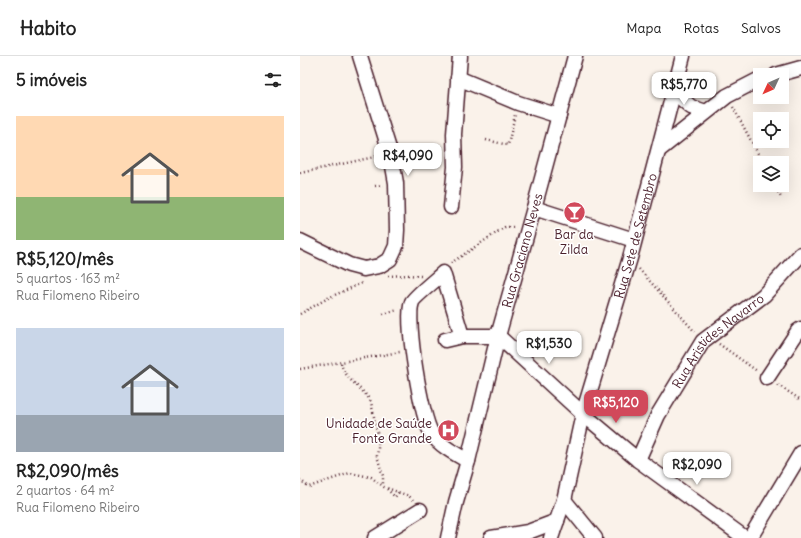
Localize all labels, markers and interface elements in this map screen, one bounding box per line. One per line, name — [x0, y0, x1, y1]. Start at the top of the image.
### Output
text: Habito — [20, 16, 76, 40]
text: Mapa — [626, 19, 661, 37]
text: Rotas — [683, 19, 719, 37]
text: Salvos — [741, 19, 781, 37]
north arrow — [753, 68, 789, 104]
map controls — [753, 68, 789, 192]
text: 5 imóveis — [16, 69, 87, 91]
icon: filters — [262, 69, 284, 91]
pin: R$5,770 — [647, 72, 721, 106]
text: R$5,770 — [661, 76, 707, 93]
button: locate — [753, 112, 789, 148]
icon: home — [114, 142, 186, 214]
pin: R$4,090 — [371, 143, 445, 177]
text: R$4,090 — [383, 147, 433, 164]
button: layers — [753, 156, 789, 192]
street label: Rua Sete de Setembro — [610, 171, 660, 300]
street label: Rua Graciano Neves — [498, 191, 546, 310]
bar icon: Bar da Zilda — [561, 199, 587, 225]
place label: Bar da Zilda — [554, 226, 594, 258]
text: R$5,120/mês — [16, 248, 114, 270]
text: 5 quartos · 163 m² — [16, 270, 120, 287]
text: Rua Filomeno Ribeiro — [16, 287, 140, 304]
street label: Rua Aristides Navarro — [668, 290, 767, 391]
pin: R$1,530 — [512, 331, 586, 365]
text: R$1,530 — [526, 335, 572, 352]
icon: home — [114, 354, 186, 426]
pin: R$5,120 — [579, 390, 653, 424]
text: R$5,120 — [593, 394, 639, 411]
place label: Unidade de Saúde Fonte Grande — [326, 415, 432, 447]
hospital icon: Unidade de Saúde Fonte Grande — [435, 417, 461, 443]
pin: R$2,090 — [660, 452, 734, 486]
text: R$2,090 — [672, 456, 722, 473]
text: R$2,090/mês — [16, 460, 119, 482]
text: 2 quartos · 64 m² — [16, 482, 115, 499]
text: Rua Filomeno Ribeiro — [16, 499, 140, 516]

